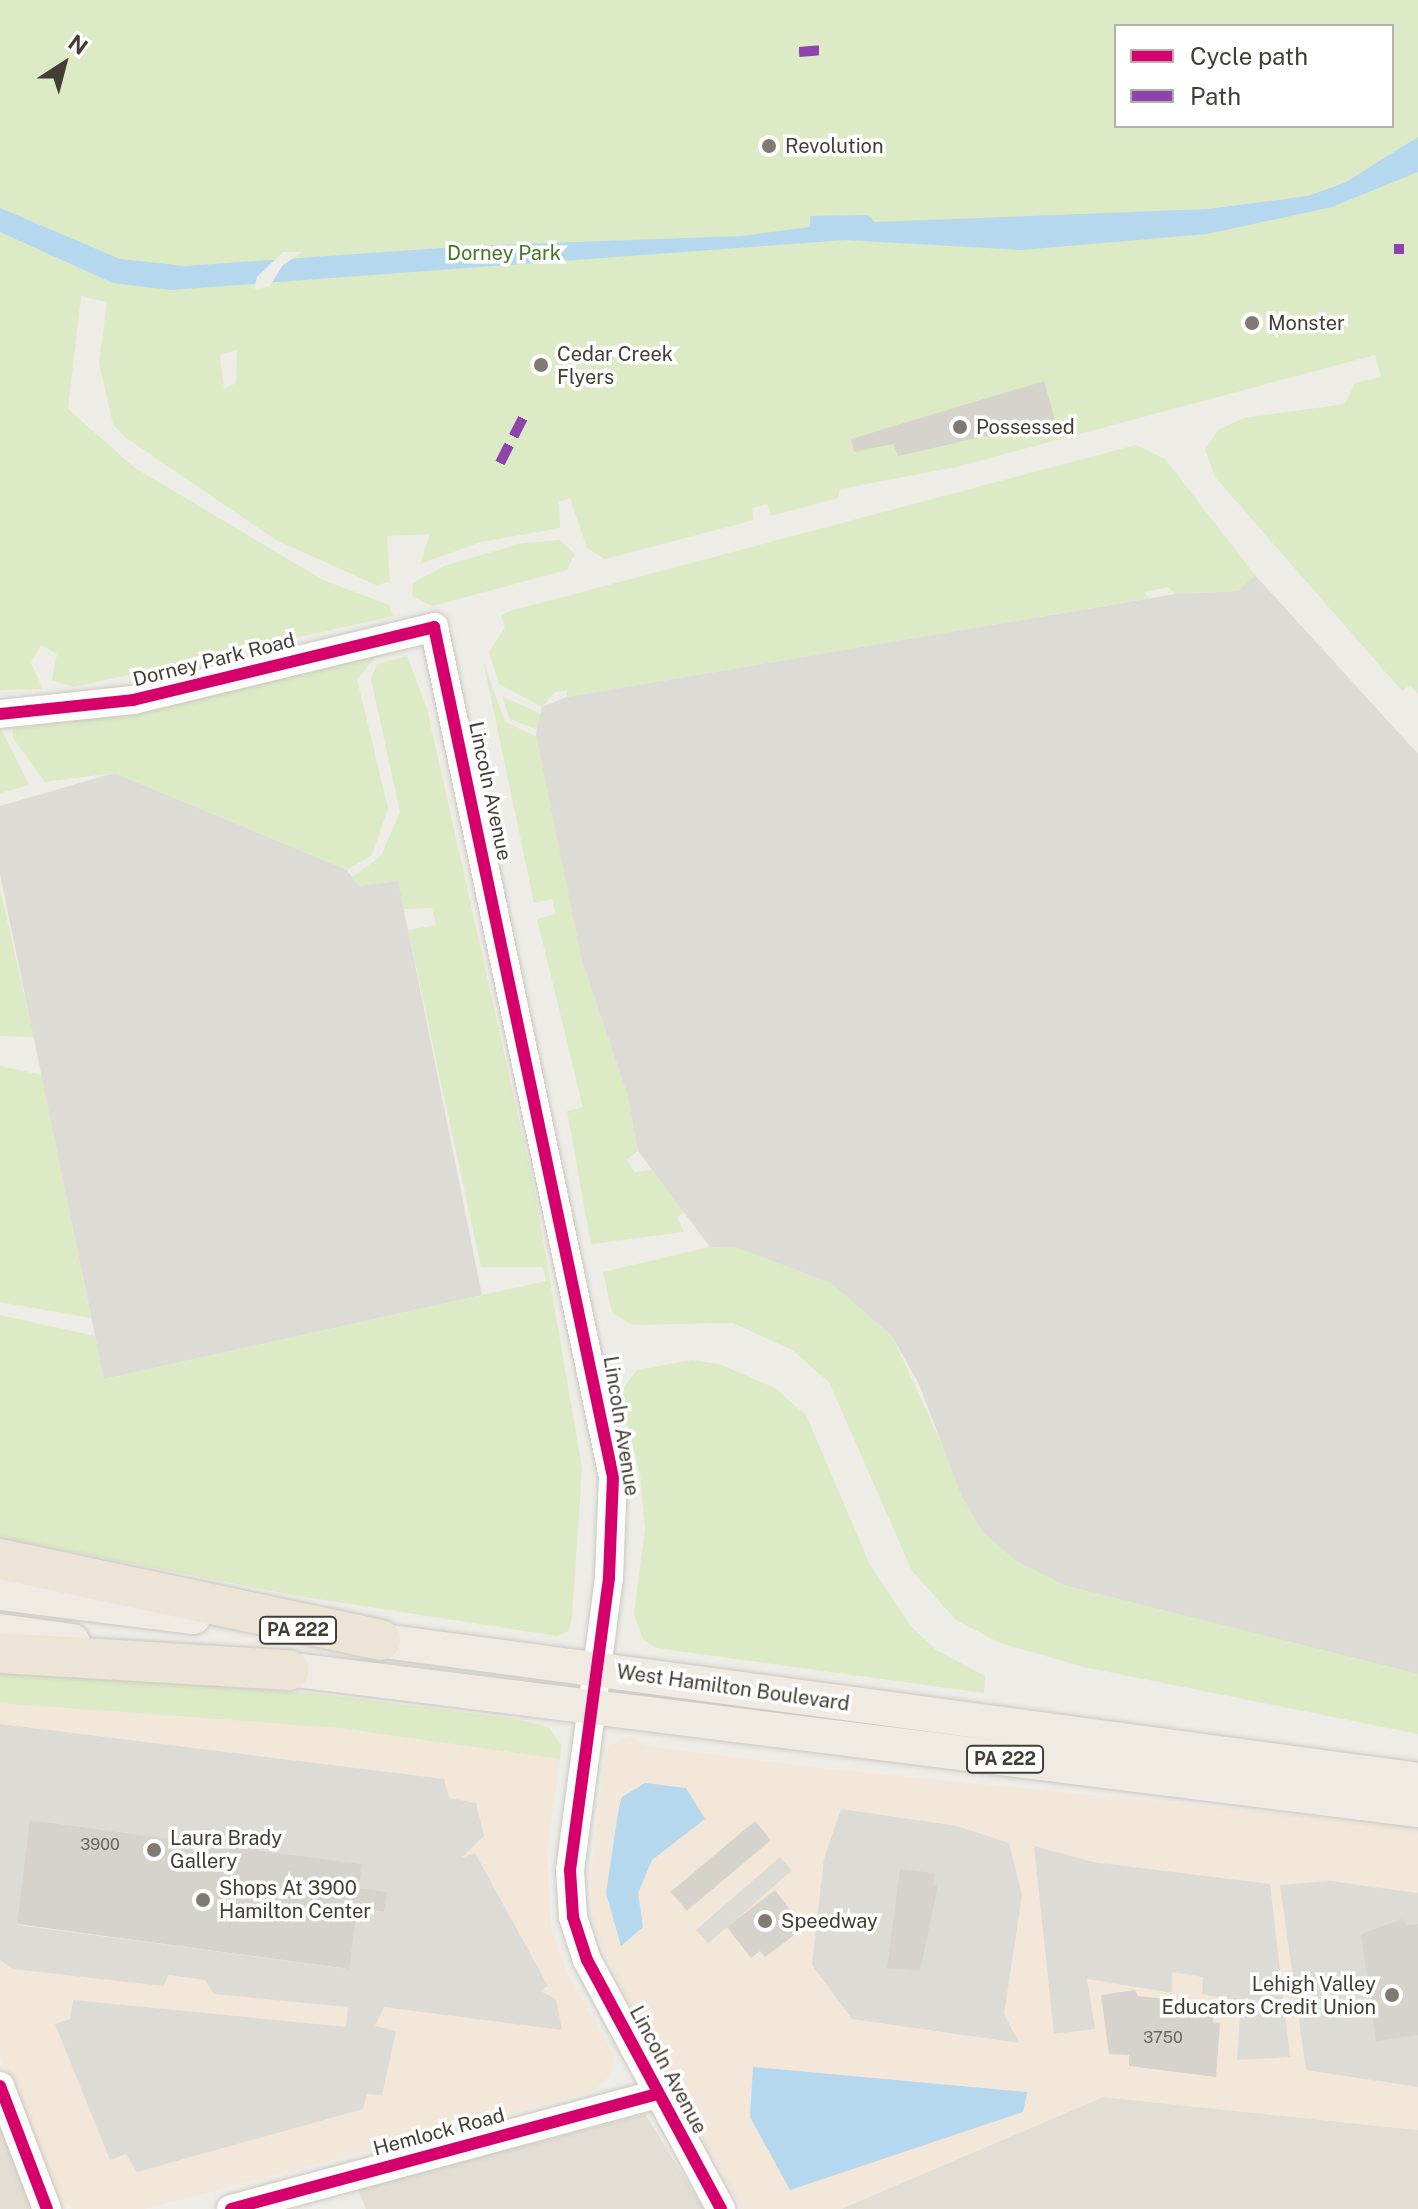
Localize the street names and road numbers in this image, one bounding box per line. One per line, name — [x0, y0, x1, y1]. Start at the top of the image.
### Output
street label: Dorney Park Road — [130, 628, 298, 692]
street label: Lincoln Avenue — [464, 719, 516, 863]
street label: Lincoln Avenue — [598, 1354, 644, 1498]
road number: PA 222 — [258, 1616, 338, 1644]
street label: West Hamilton Boulevard — [615, 1660, 851, 1716]
road number: PA 222 — [965, 1745, 1045, 1773]
street label: Lincoln Avenue — [624, 2002, 712, 2138]
street label: Hemlock Road — [371, 2103, 507, 2161]

